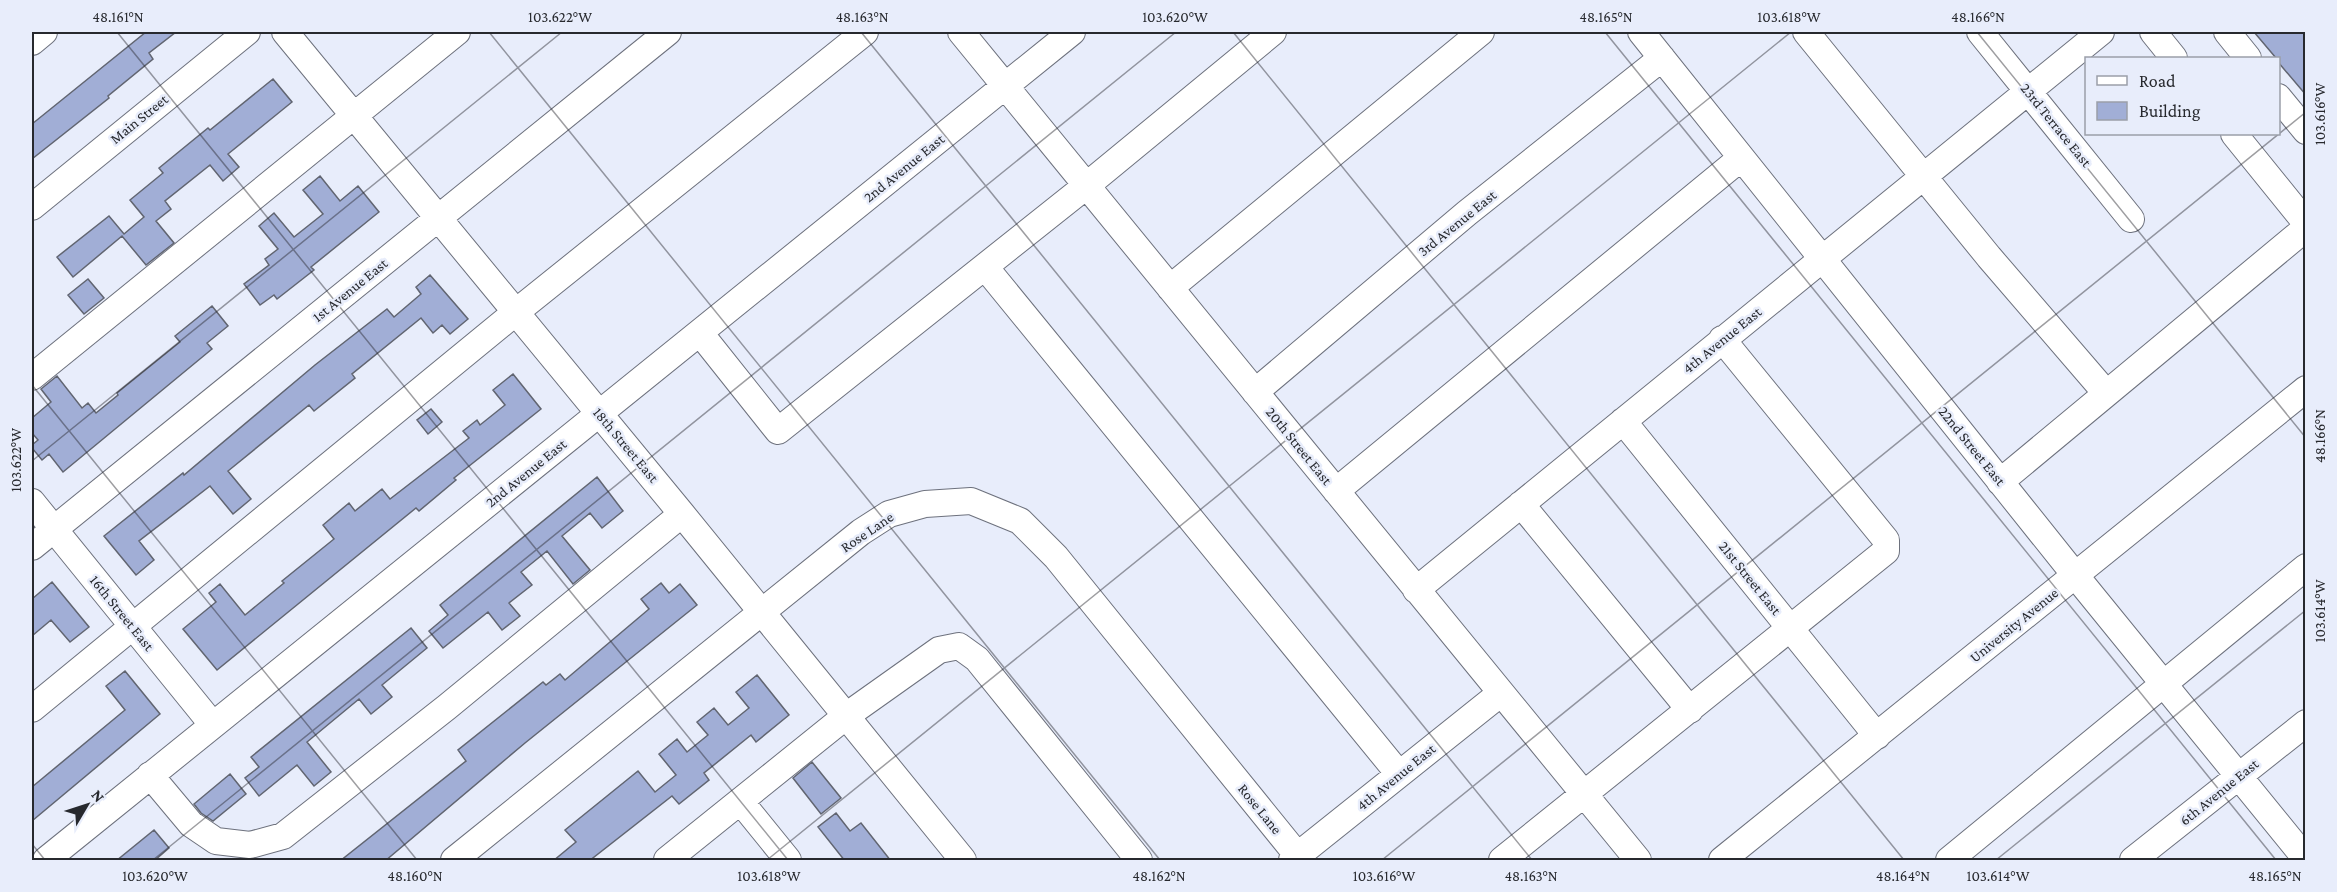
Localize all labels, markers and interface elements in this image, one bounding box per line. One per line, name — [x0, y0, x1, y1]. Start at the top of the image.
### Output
text: 48.161°N — [92, 9, 144, 25]
text: 103.622°W — [528, 9, 592, 25]
text: 48.163°N — [835, 9, 889, 25]
text: 103.620°W — [1142, 9, 1208, 25]
text: 48.165°N — [1579, 9, 1633, 25]
text: 103.618°W — [1757, 9, 1821, 25]
text: 48.166°N — [1951, 9, 2005, 25]
legend — [2085, 57, 2280, 135]
text: Road — [2139, 71, 2176, 91]
street label: 23rd Terrace East — [2017, 80, 2095, 171]
text: 103.616°W — [2312, 83, 2328, 145]
street label: Main Street — [107, 90, 172, 147]
text: Building — [2139, 101, 2201, 121]
street label: 2nd Avenue East — [861, 130, 948, 205]
street label: 3rd Avenue East — [1415, 186, 1500, 259]
street label: 1st Avenue East — [309, 254, 391, 325]
street label: 4th Avenue East — [1679, 303, 1765, 377]
street label: 22nd Street East — [1935, 403, 2009, 489]
street label: 18th Street East — [590, 404, 663, 486]
street label: 20th Street East — [1263, 404, 1336, 489]
text: 48.166°N — [2312, 409, 2328, 463]
text: 103.622°W — [8, 428, 24, 492]
street label: 2nd Avenue East — [483, 435, 570, 510]
street label: Rose Lane — [838, 508, 897, 555]
street label: 21st Street East — [1716, 538, 1785, 619]
street label: 16th Street East — [87, 572, 158, 655]
text: 103.614°W — [2312, 579, 2328, 642]
street label: University Avenue — [1967, 584, 2062, 666]
street label: 4th Avenue East — [1353, 740, 1439, 814]
street label: 6th Avenue East — [2177, 755, 2262, 829]
north arrow — [57, 775, 117, 835]
street label: Rose Lane — [1235, 781, 1285, 838]
text: N — [88, 786, 108, 806]
text: 103.620°W — [122, 868, 188, 884]
text: 48.160°N — [387, 868, 443, 884]
text: 103.618°W — [737, 868, 801, 884]
text: 48.162°N — [1132, 868, 1186, 884]
text: 103.616°W — [1353, 868, 1415, 884]
text: 48.163°N — [1504, 868, 1558, 884]
text: 48.164°N — [1876, 868, 1930, 884]
text: 103.614°W — [1967, 868, 2030, 884]
text: 48.165°N — [2248, 868, 2302, 884]

